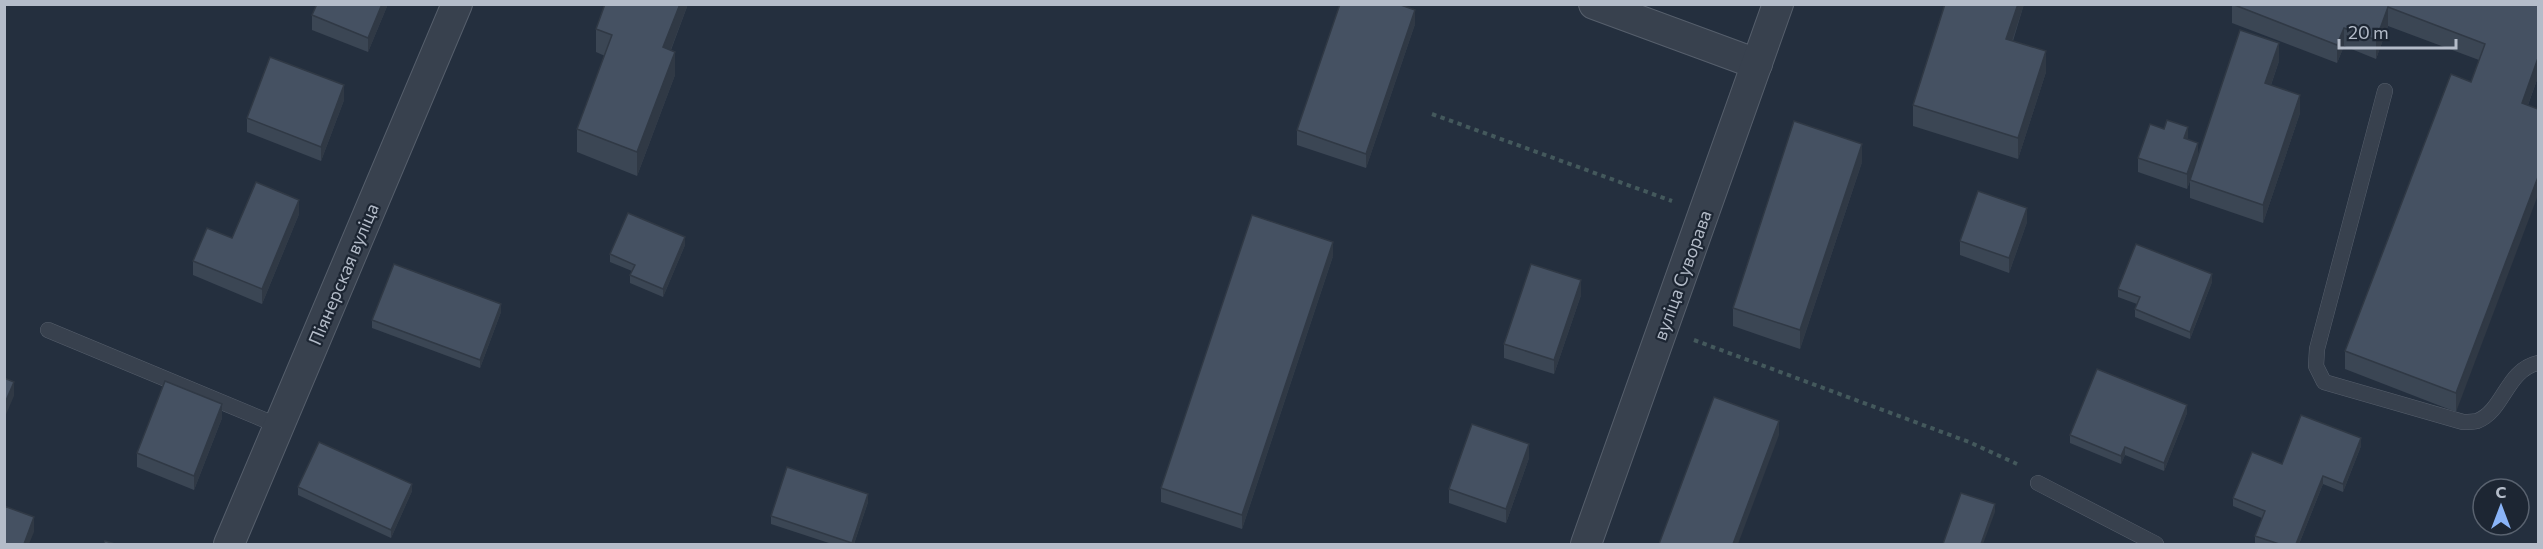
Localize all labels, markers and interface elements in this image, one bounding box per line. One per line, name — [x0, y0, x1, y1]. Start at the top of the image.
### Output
scale bar — [2339, 12, 2456, 50]
text: 20 m — [2348, 21, 2389, 43]
street label: Піянерская вуліца — [303, 200, 383, 348]
street label: вуліца Суворава — [1648, 207, 1716, 343]
north arrow — [2471, 477, 2531, 537]
text: С — [2496, 482, 2507, 501]

